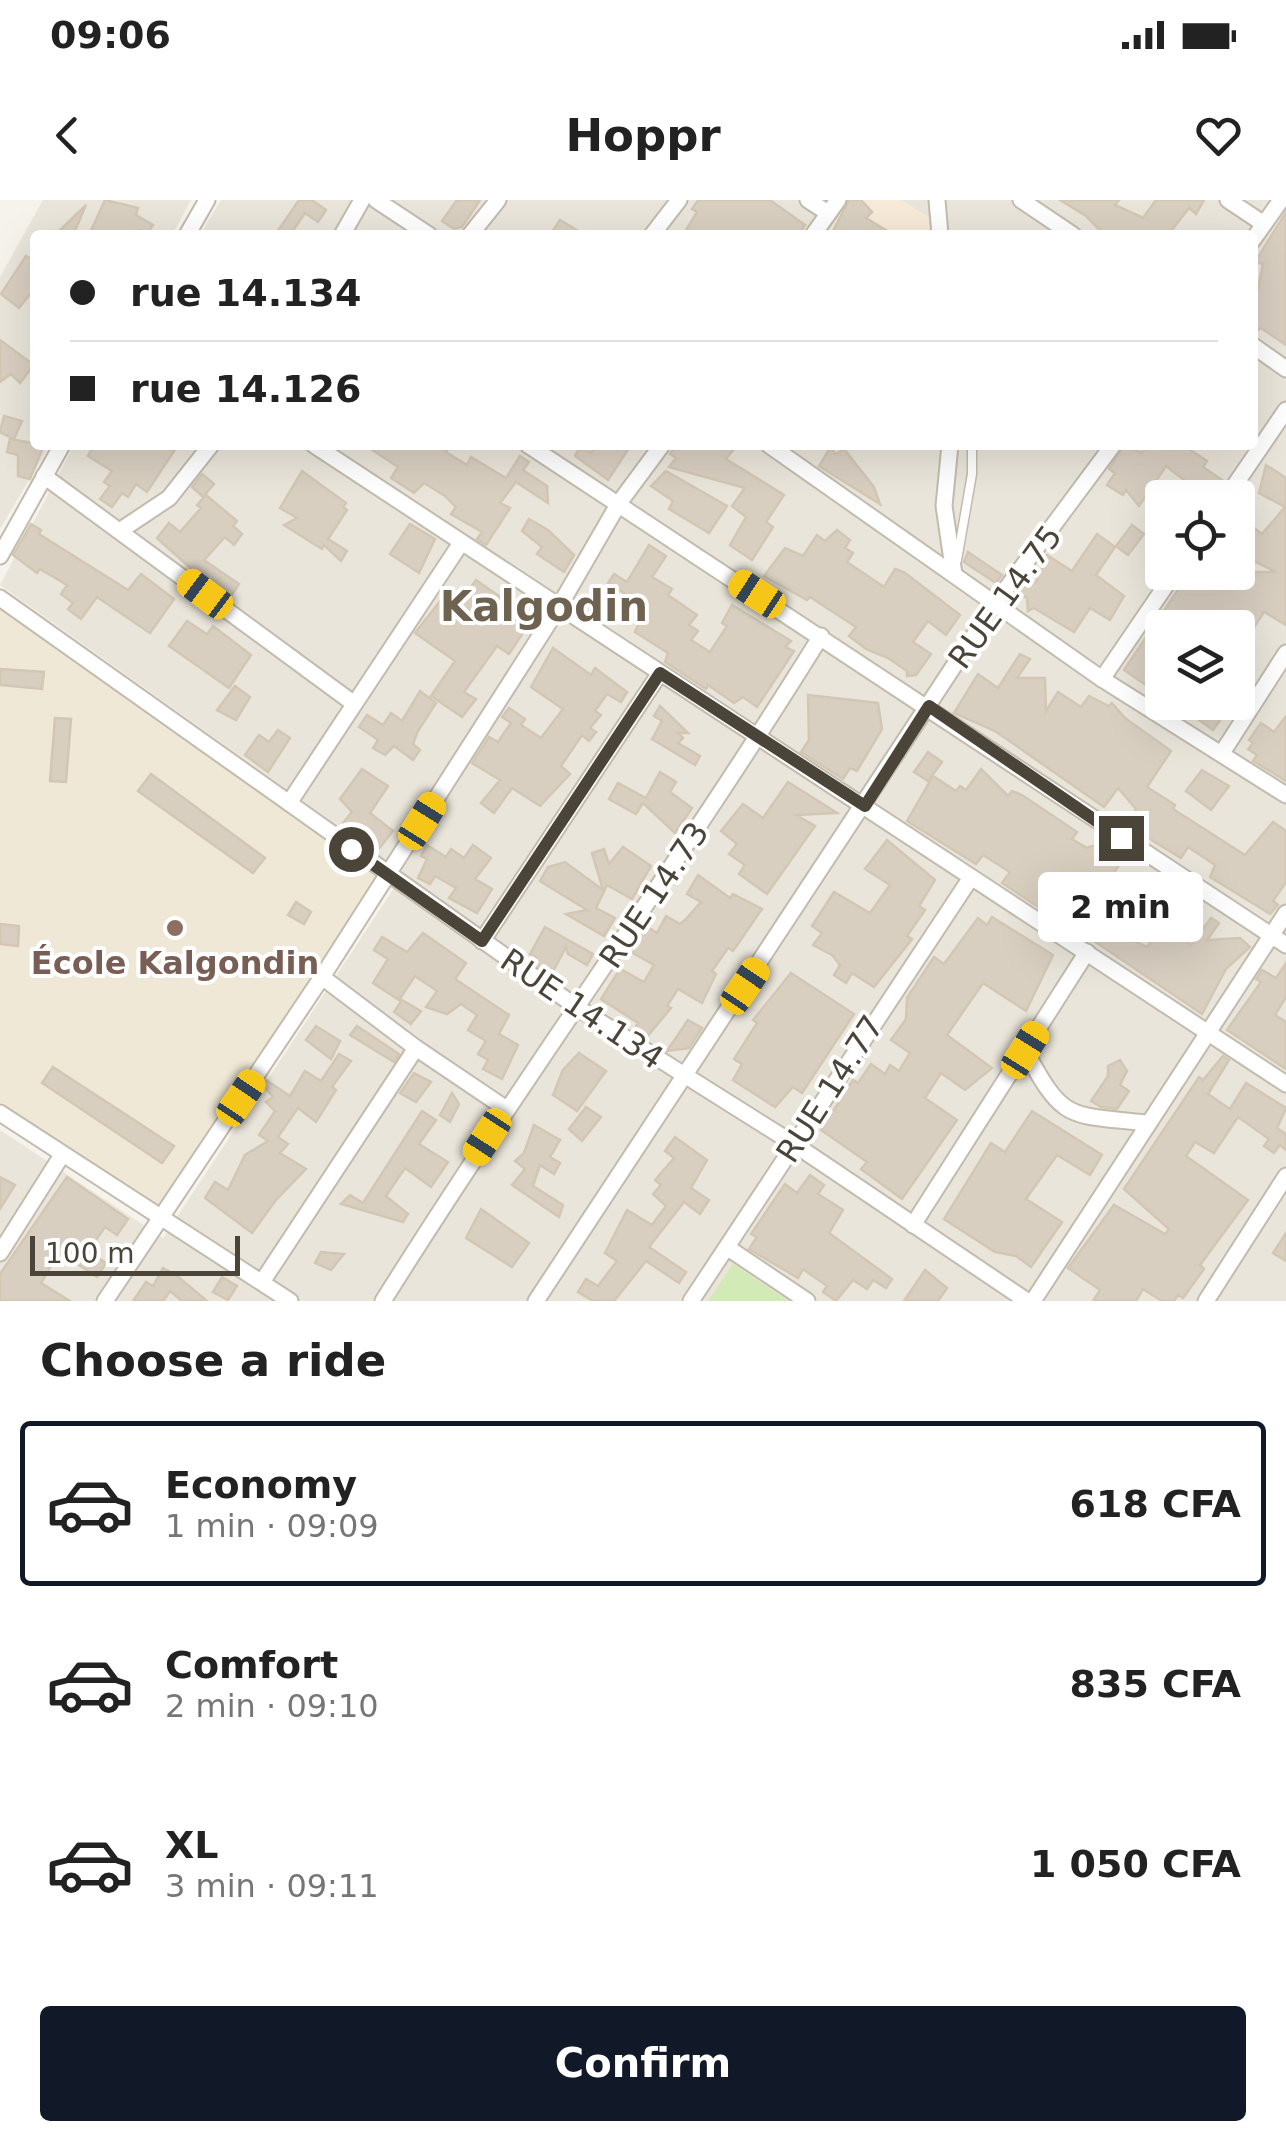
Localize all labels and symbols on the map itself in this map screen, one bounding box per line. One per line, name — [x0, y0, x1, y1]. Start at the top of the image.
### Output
street label: RUE 14.75 — [940, 518, 1070, 676]
car — [172, 564, 238, 624]
car — [724, 565, 790, 623]
district label: Kalgodin — [440, 582, 648, 631]
car — [393, 788, 451, 854]
street label: RUE 14.73 — [591, 815, 717, 975]
route end — [1099, 816, 1144, 861]
route start — [329, 827, 374, 872]
callout: 2 min — [1038, 873, 1204, 943]
marker: École Kalgondin — [164, 917, 186, 939]
street label: RUE 14.134 — [493, 941, 671, 1077]
place label: École Kalgondin — [31, 944, 319, 982]
car — [716, 953, 774, 1019]
street label: RUE 14.77 — [768, 1008, 892, 1170]
car — [996, 1017, 1054, 1083]
car — [212, 1065, 270, 1131]
car — [458, 1104, 516, 1170]
scale bar — [30, 1231, 240, 1276]

